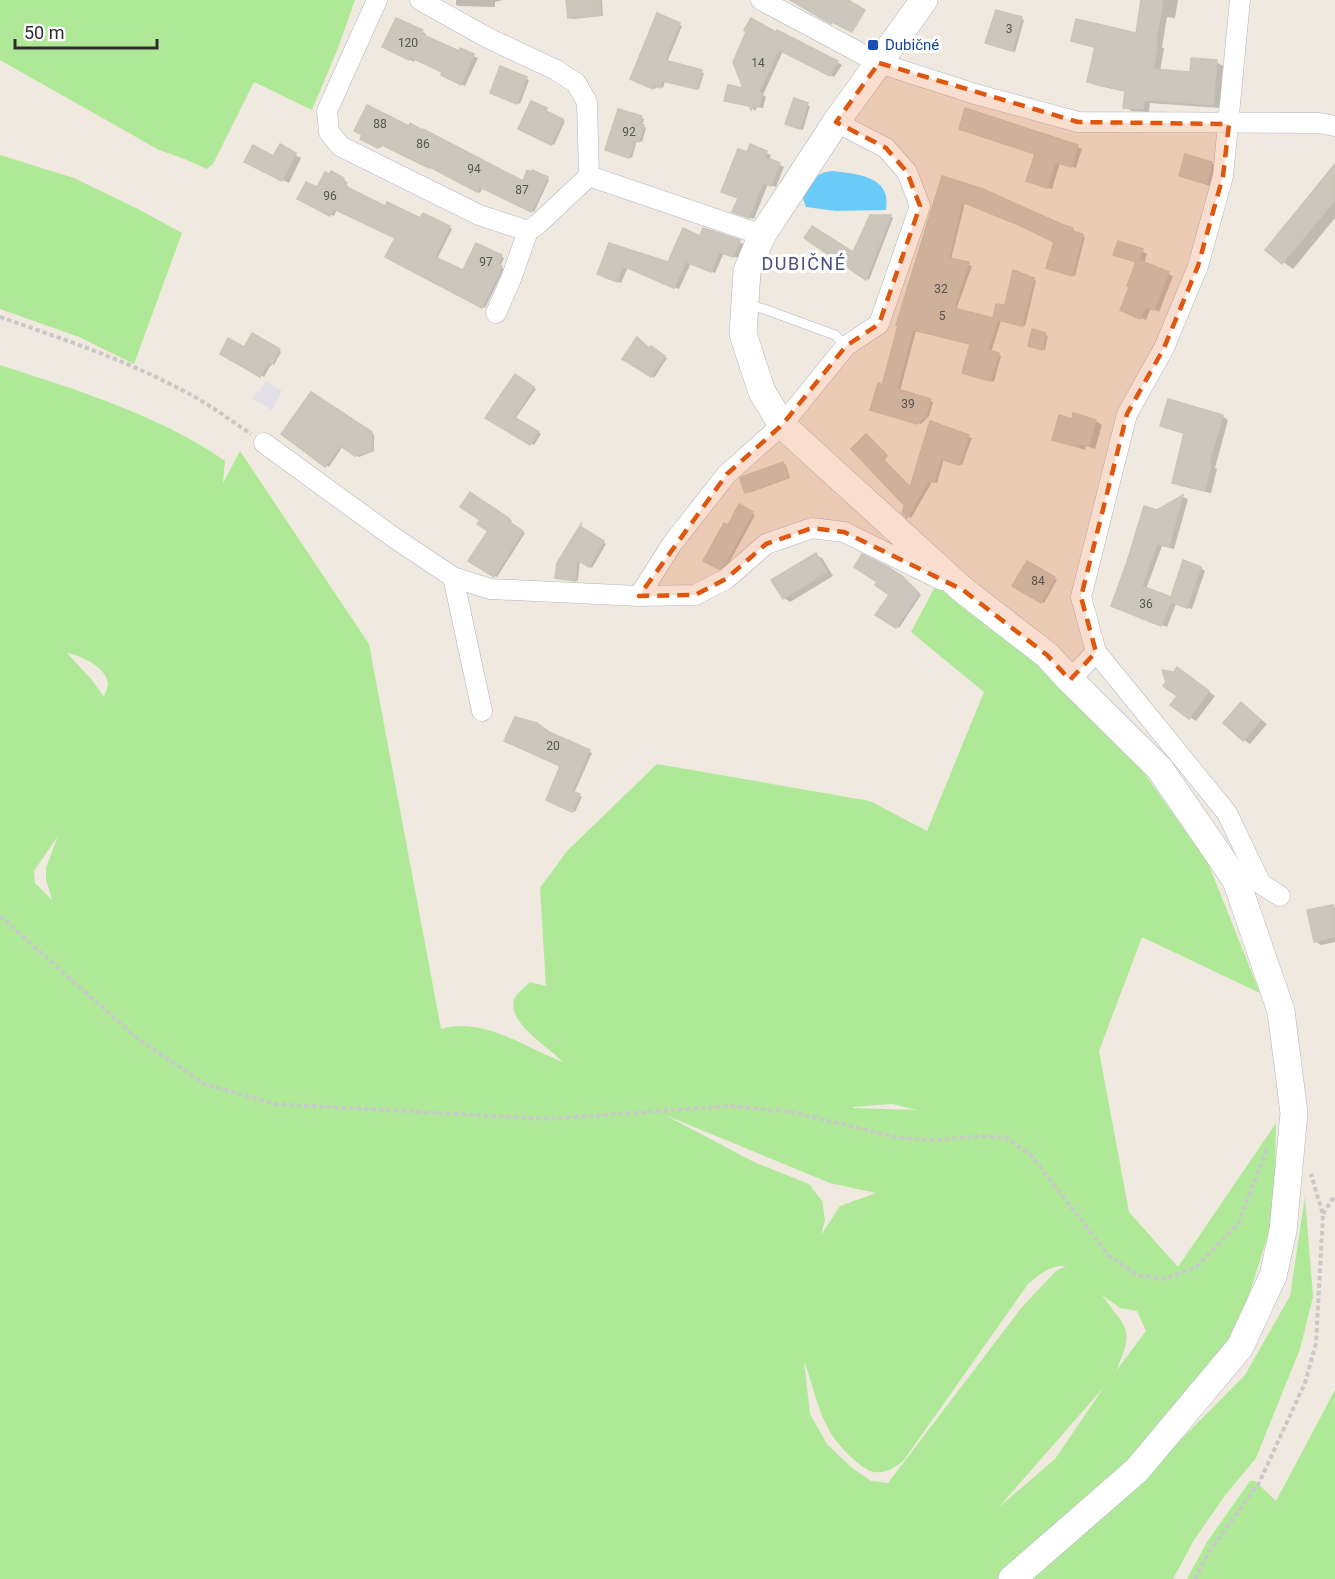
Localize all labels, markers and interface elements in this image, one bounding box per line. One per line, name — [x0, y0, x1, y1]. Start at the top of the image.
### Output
scale bar — [15, 12, 158, 50]
text: 50 m — [24, 22, 64, 43]
house number: 3 — [1006, 22, 1012, 36]
house number: 120 — [398, 36, 418, 50]
place label: Dubičné — [885, 36, 939, 54]
marker: Dubičné — [866, 38, 880, 52]
house number: 14 — [751, 56, 765, 70]
house number: 88 — [373, 117, 387, 131]
house number: 92 — [622, 125, 636, 139]
house number: 86 — [416, 137, 430, 151]
house number: 94 — [467, 162, 481, 176]
house number: 87 — [515, 183, 529, 197]
house number: 96 — [323, 189, 337, 203]
district label: DUBIČNÉ — [762, 253, 846, 274]
house number: 97 — [479, 255, 493, 269]
house number: 32 — [934, 282, 948, 296]
house number: 5 — [939, 309, 946, 323]
house number: 39 — [901, 397, 915, 411]
house number: 84 — [1031, 574, 1045, 588]
house number: 36 — [1139, 597, 1153, 611]
house number: 20 — [546, 739, 560, 753]

